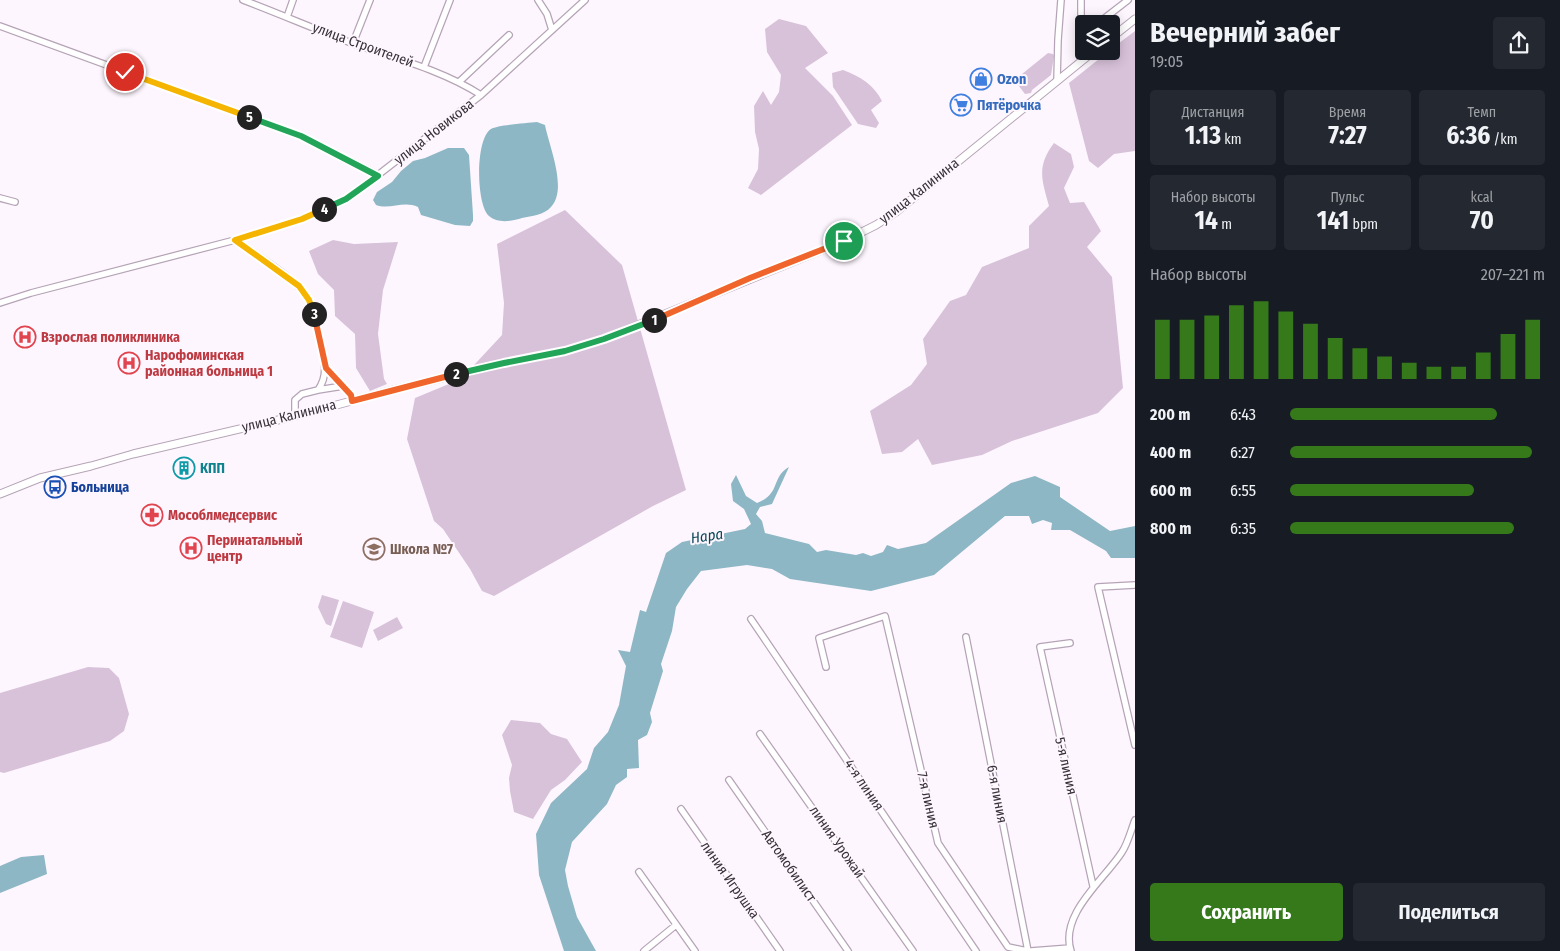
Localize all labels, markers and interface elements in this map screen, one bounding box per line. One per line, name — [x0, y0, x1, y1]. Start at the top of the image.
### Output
map controls — [1075, 15, 1120, 60]
button: layers — [1075, 15, 1120, 60]
text: Вечерний забег — [1150, 16, 1340, 49]
button: share — [1493, 17, 1545, 69]
street label: улица Строителей — [310, 19, 416, 71]
pin — [104, 51, 146, 93]
text: 19:05 — [1150, 52, 1183, 71]
icon: check — [111, 58, 139, 86]
shop icon: Ozon — [969, 67, 993, 91]
place label: Ozon — [997, 71, 1026, 88]
supermarket icon: Пятёрочка — [949, 93, 973, 117]
street label: улица Новикова — [391, 96, 477, 168]
place label: Пятёрочка — [977, 97, 1041, 114]
pin: 5 — [236, 104, 262, 130]
text: Дистанция — [1182, 104, 1245, 121]
text: Время — [1329, 104, 1366, 121]
text: Темп — [1468, 104, 1496, 121]
text: 5 — [246, 109, 253, 126]
text: 1.13 — [1185, 121, 1221, 151]
text: 7:27 — [1328, 121, 1367, 151]
text: 6:36 — [1446, 121, 1490, 151]
text: km — [1221, 131, 1242, 148]
text: /km — [1490, 131, 1517, 148]
street label: улица Калинина — [876, 154, 962, 227]
text: Набор высоты — [1171, 189, 1256, 206]
text: Пульс — [1330, 189, 1365, 206]
text: kcal — [1470, 189, 1493, 206]
pin: 4 — [312, 196, 336, 222]
text: 4 — [321, 201, 328, 218]
text: 14 — [1194, 206, 1218, 236]
text: 141 — [1317, 206, 1349, 236]
text: 70 — [1470, 206, 1494, 236]
text: m — [1218, 216, 1232, 233]
text: bpm — [1349, 216, 1378, 233]
pin — [823, 220, 865, 262]
icon: arrive — [830, 227, 858, 255]
text: Набор высоты — [1150, 265, 1247, 284]
text: 207–221 m — [1481, 265, 1545, 284]
pin: 3 — [302, 302, 326, 326]
text: 3 — [311, 306, 318, 323]
pin: 1 — [642, 308, 666, 332]
text: 1 — [652, 312, 657, 329]
hospital icon: Взрослая поликлиника — [13, 325, 37, 349]
place label: Взрослая поликлиника — [41, 329, 180, 346]
place label: Нарофоминская районная больница 1 — [145, 347, 273, 380]
hospital icon: Нарофоминская районная больница 1 — [117, 351, 141, 375]
pin: 2 — [444, 362, 468, 386]
text: 2 — [453, 366, 460, 383]
street label: улица Калинина — [240, 396, 338, 436]
text: 200 m — [1150, 405, 1190, 424]
text: 6:43 — [1230, 405, 1256, 424]
text: 400 m — [1150, 443, 1191, 462]
text: 6:27 — [1230, 443, 1255, 462]
building icon: КПП — [172, 456, 196, 480]
place label: КПП — [200, 460, 225, 477]
bus stop icon: Больница — [43, 475, 67, 499]
place label: Больница — [71, 479, 129, 496]
text: 600 m — [1150, 481, 1191, 500]
text: 6:55 — [1230, 481, 1256, 500]
pharmacy icon: Мособлмедсервис — [140, 503, 164, 527]
place label: Мособлмедсервис — [168, 507, 278, 524]
text: 800 m — [1150, 519, 1191, 538]
text: 6:35 — [1230, 519, 1256, 538]
water label: Нара — [690, 525, 725, 547]
place label: Перинатальный центр — [207, 532, 303, 565]
hospital icon: Перинатальный центр — [179, 536, 203, 560]
school or university icon: Школа №7 — [362, 537, 386, 561]
place label: Школа №7 — [390, 541, 453, 558]
street label: 5-я линия — [1051, 736, 1081, 796]
street label: 4-я линия — [841, 756, 887, 814]
street label: 6-я линия — [983, 764, 1011, 824]
street label: 7-я линия — [913, 770, 943, 830]
street label: линия Урожай — [806, 802, 868, 882]
street label: Автомобилист — [758, 827, 820, 905]
street label: линия Игрушка — [697, 838, 763, 922]
button: Сохранить — [1150, 883, 1343, 941]
button: Поделиться — [1353, 883, 1545, 941]

